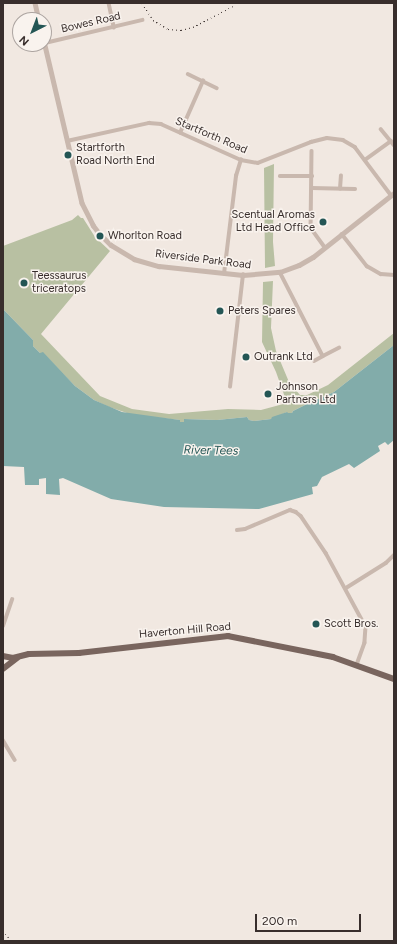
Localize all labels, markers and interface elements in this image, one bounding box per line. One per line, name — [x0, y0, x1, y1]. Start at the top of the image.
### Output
street label: Bowes Road — [60, 10, 122, 36]
north arrow — [12, 12, 52, 52]
text: N — [17, 33, 32, 48]
street label: Startforth Road — [173, 115, 249, 157]
place label: Startforth Road North End — [76, 142, 155, 168]
marker: Startforth Road North End — [63, 150, 73, 160]
place label: Scentual Aromas Ltd Head Office — [231, 209, 315, 235]
marker: Scentual Aromas Ltd Head Office — [318, 217, 328, 227]
place label: Whorlton Road — [108, 229, 182, 243]
marker: Whorlton Road — [95, 231, 105, 241]
street label: Riverside Park Road — [154, 248, 252, 272]
place label: Teessaurus triceratops — [32, 270, 86, 296]
marker: Teessaurus triceratops — [19, 278, 29, 288]
place label: Peters Spares — [228, 304, 296, 318]
marker: Peters Spares — [215, 306, 225, 316]
place label: Outrank Ltd — [254, 350, 313, 364]
marker: Outrank Ltd — [241, 352, 251, 362]
place label: Johnson Partners Ltd — [276, 381, 336, 407]
marker: Johnson Partners Ltd — [263, 389, 273, 399]
water label: River Tees — [184, 443, 238, 459]
place label: Scott Bros. — [324, 617, 378, 631]
marker: Scott Bros. — [311, 619, 321, 629]
street label: Haverton Hill Road — [139, 620, 231, 642]
scale bar — [257, 906, 363, 932]
text: 200 m — [262, 914, 297, 928]

